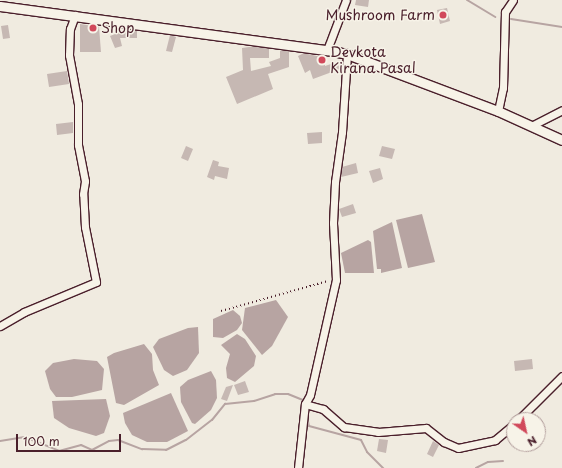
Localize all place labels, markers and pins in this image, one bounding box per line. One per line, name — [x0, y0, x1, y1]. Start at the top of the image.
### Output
place label: Mushroom Farm — [325, 7, 435, 23]
marker: Mushroom Farm — [438, 10, 448, 20]
place label: Shop — [101, 20, 134, 36]
marker: Shop — [88, 23, 98, 33]
place label: Devkota Kirana Pasal — [330, 44, 416, 76]
marker: Devkota Kirana Pasal — [317, 55, 327, 65]

